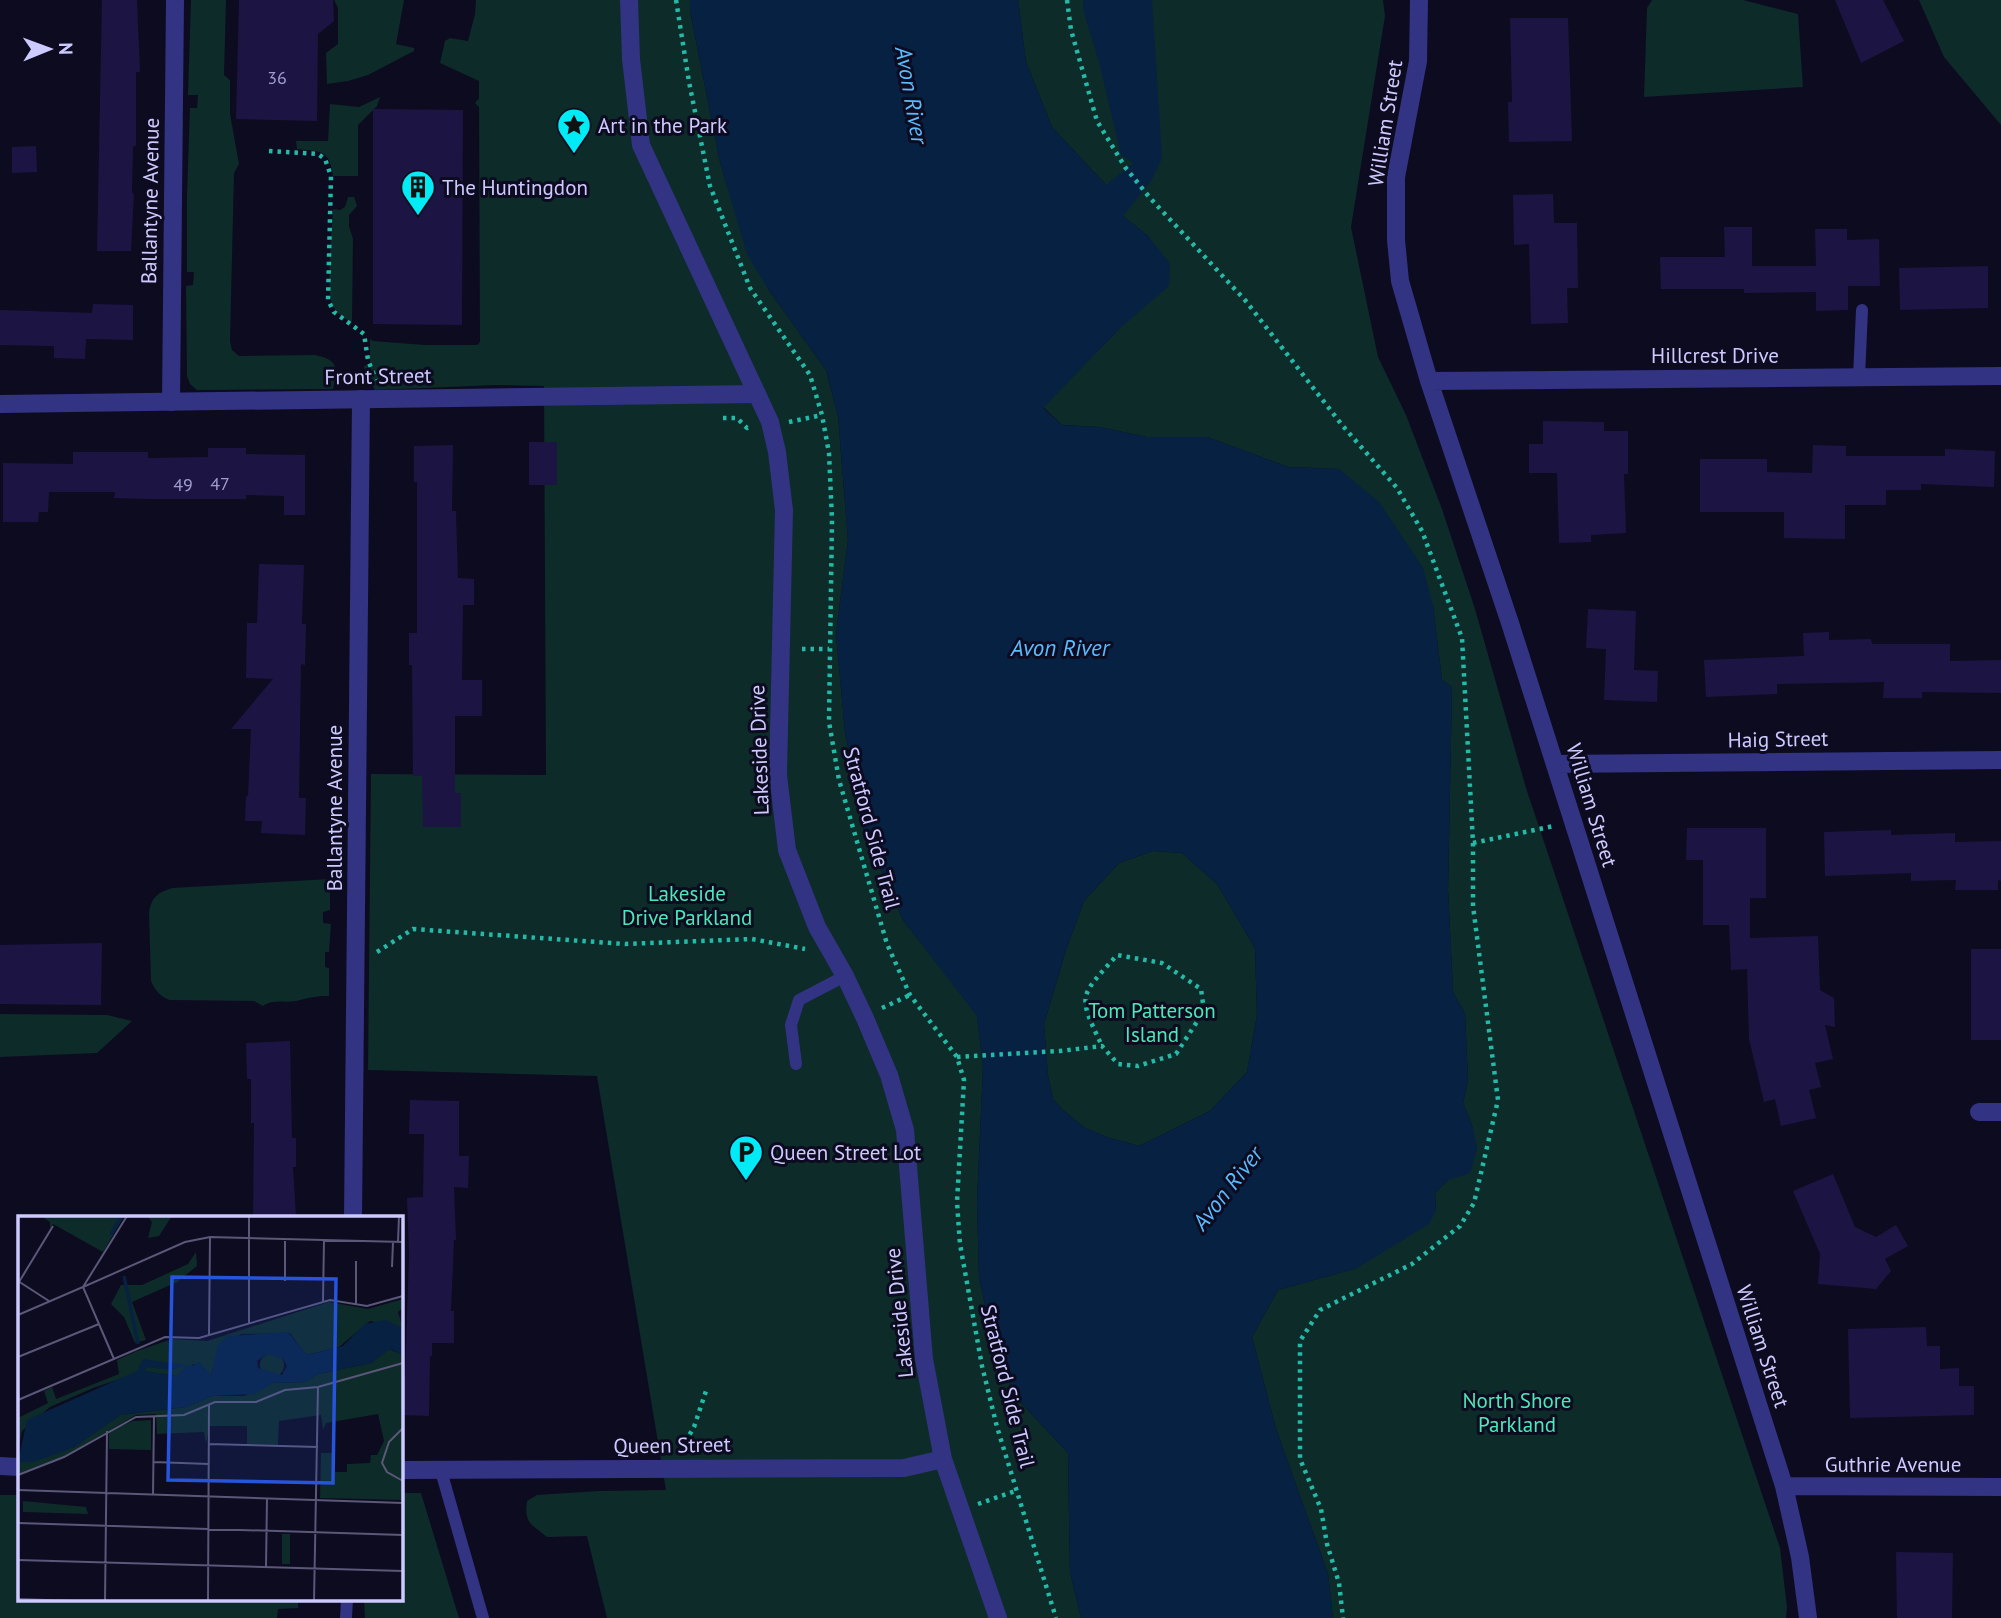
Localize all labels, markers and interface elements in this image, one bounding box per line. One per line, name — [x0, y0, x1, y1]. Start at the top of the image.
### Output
north arrow — [14, 14, 84, 84]
text: N — [54, 42, 78, 55]
water label: Avon River — [889, 43, 935, 147]
street label: William Street — [1362, 58, 1408, 188]
house number: 36 — [267, 66, 287, 89]
place icon: Art in the Park — [555, 106, 593, 155]
place label: Art in the Park — [598, 112, 727, 139]
street label: Ballantyne Avenue — [135, 118, 165, 284]
building icon: The Huntingdon — [399, 168, 437, 217]
place label: The Huntingdon — [442, 174, 588, 201]
street label: Hillcrest Drive — [1651, 342, 1779, 369]
street label: Front Street — [324, 362, 432, 390]
house number: 47 — [210, 472, 230, 495]
house number: 49 — [173, 473, 193, 496]
water label: Avon River — [1010, 633, 1111, 662]
street label: Lakeside Drive — [743, 684, 775, 816]
street label: Ballantyne Avenue — [321, 725, 348, 891]
street label: Haig Street — [1727, 725, 1829, 753]
street label: William Street — [1560, 740, 1624, 870]
street label: Stratford Side Trail — [837, 744, 907, 912]
park label: Lakeside Drive Parkland — [622, 880, 752, 931]
park label: Tom Patterson Island — [1088, 997, 1216, 1048]
parking icon: Queen Street Lot — [727, 1133, 765, 1182]
place label: Queen Street Lot — [770, 1139, 921, 1166]
water label: Avon River — [1185, 1139, 1270, 1236]
inset map — [18, 1216, 402, 1600]
street label: Lakeside Drive — [879, 1247, 919, 1379]
street label: William Street — [1730, 1281, 1796, 1411]
street label: Stratford Side Trail — [975, 1302, 1041, 1470]
park label: North Shore Parkland — [1462, 1387, 1572, 1438]
street label: Queen Street — [613, 1430, 731, 1460]
street label: Guthrie Avenue — [1825, 1451, 1961, 1478]

